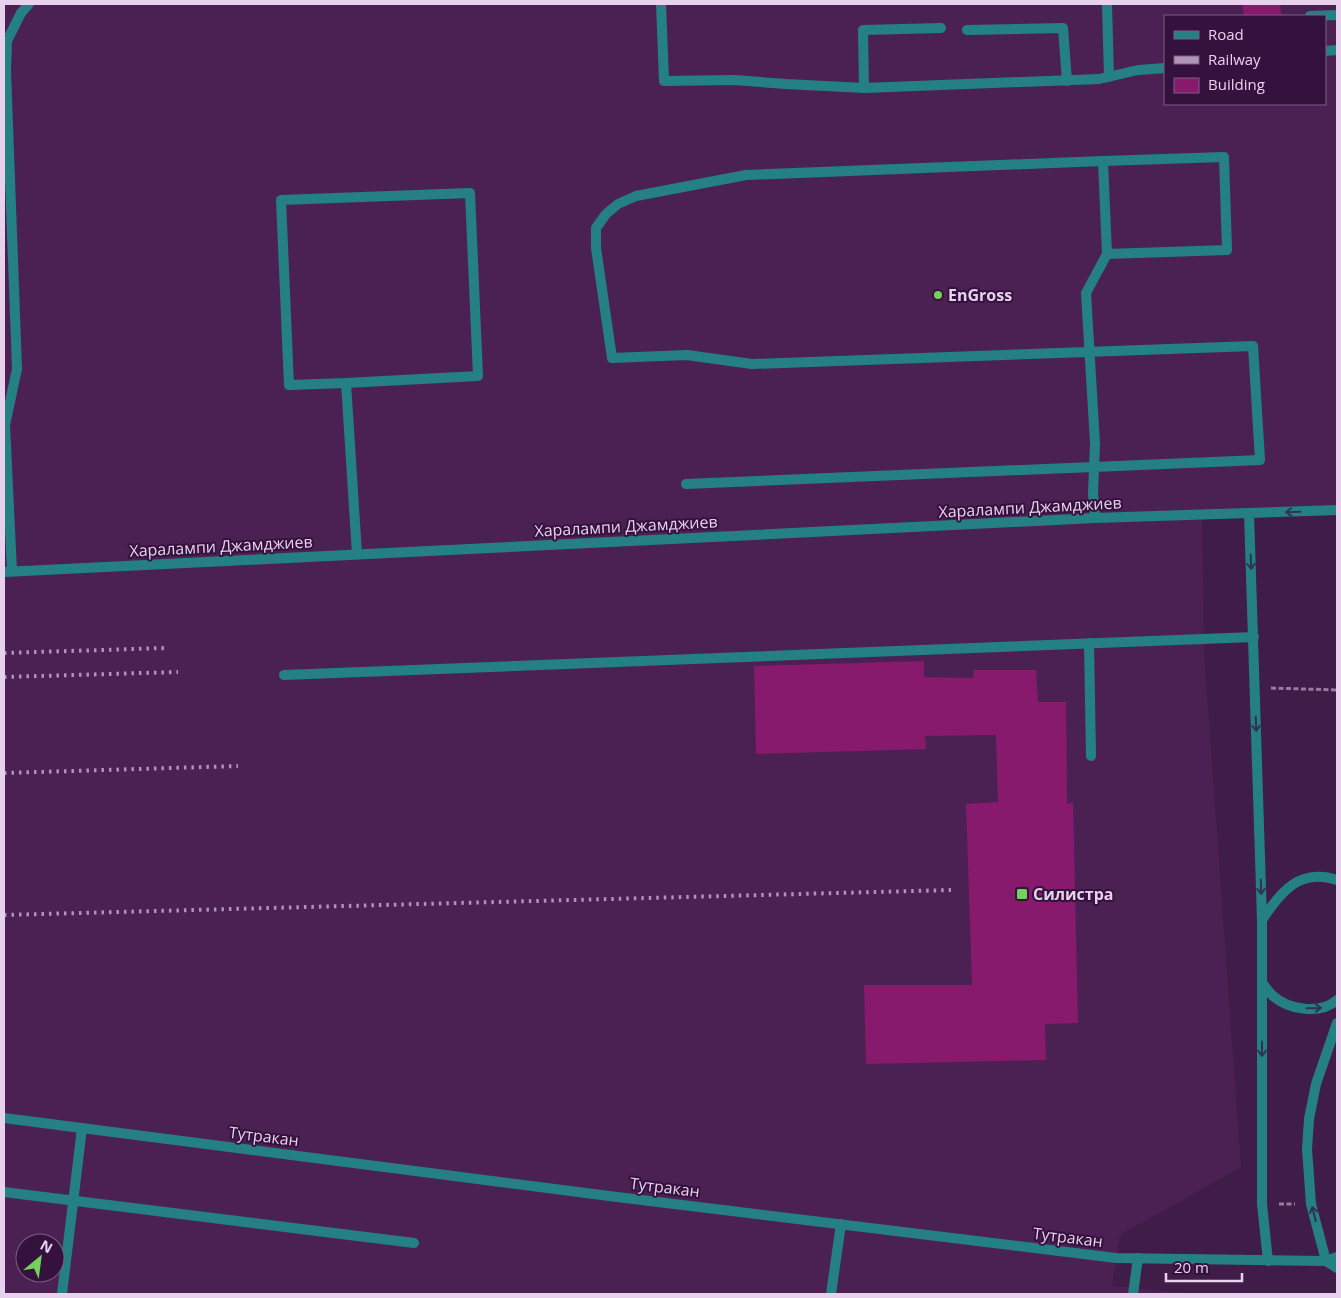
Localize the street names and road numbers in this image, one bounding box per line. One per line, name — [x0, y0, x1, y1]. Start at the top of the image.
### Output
street label: Харалампи Джамджиев — [938, 491, 1122, 523]
street label: Харалампи Джамджиев — [534, 510, 718, 542]
street label: Харалампи Джамджиев — [129, 530, 313, 562]
street label: Тутракан — [228, 1121, 300, 1151]
street label: Тутракан — [629, 1172, 701, 1202]
street label: Тутракан — [1032, 1222, 1104, 1252]

